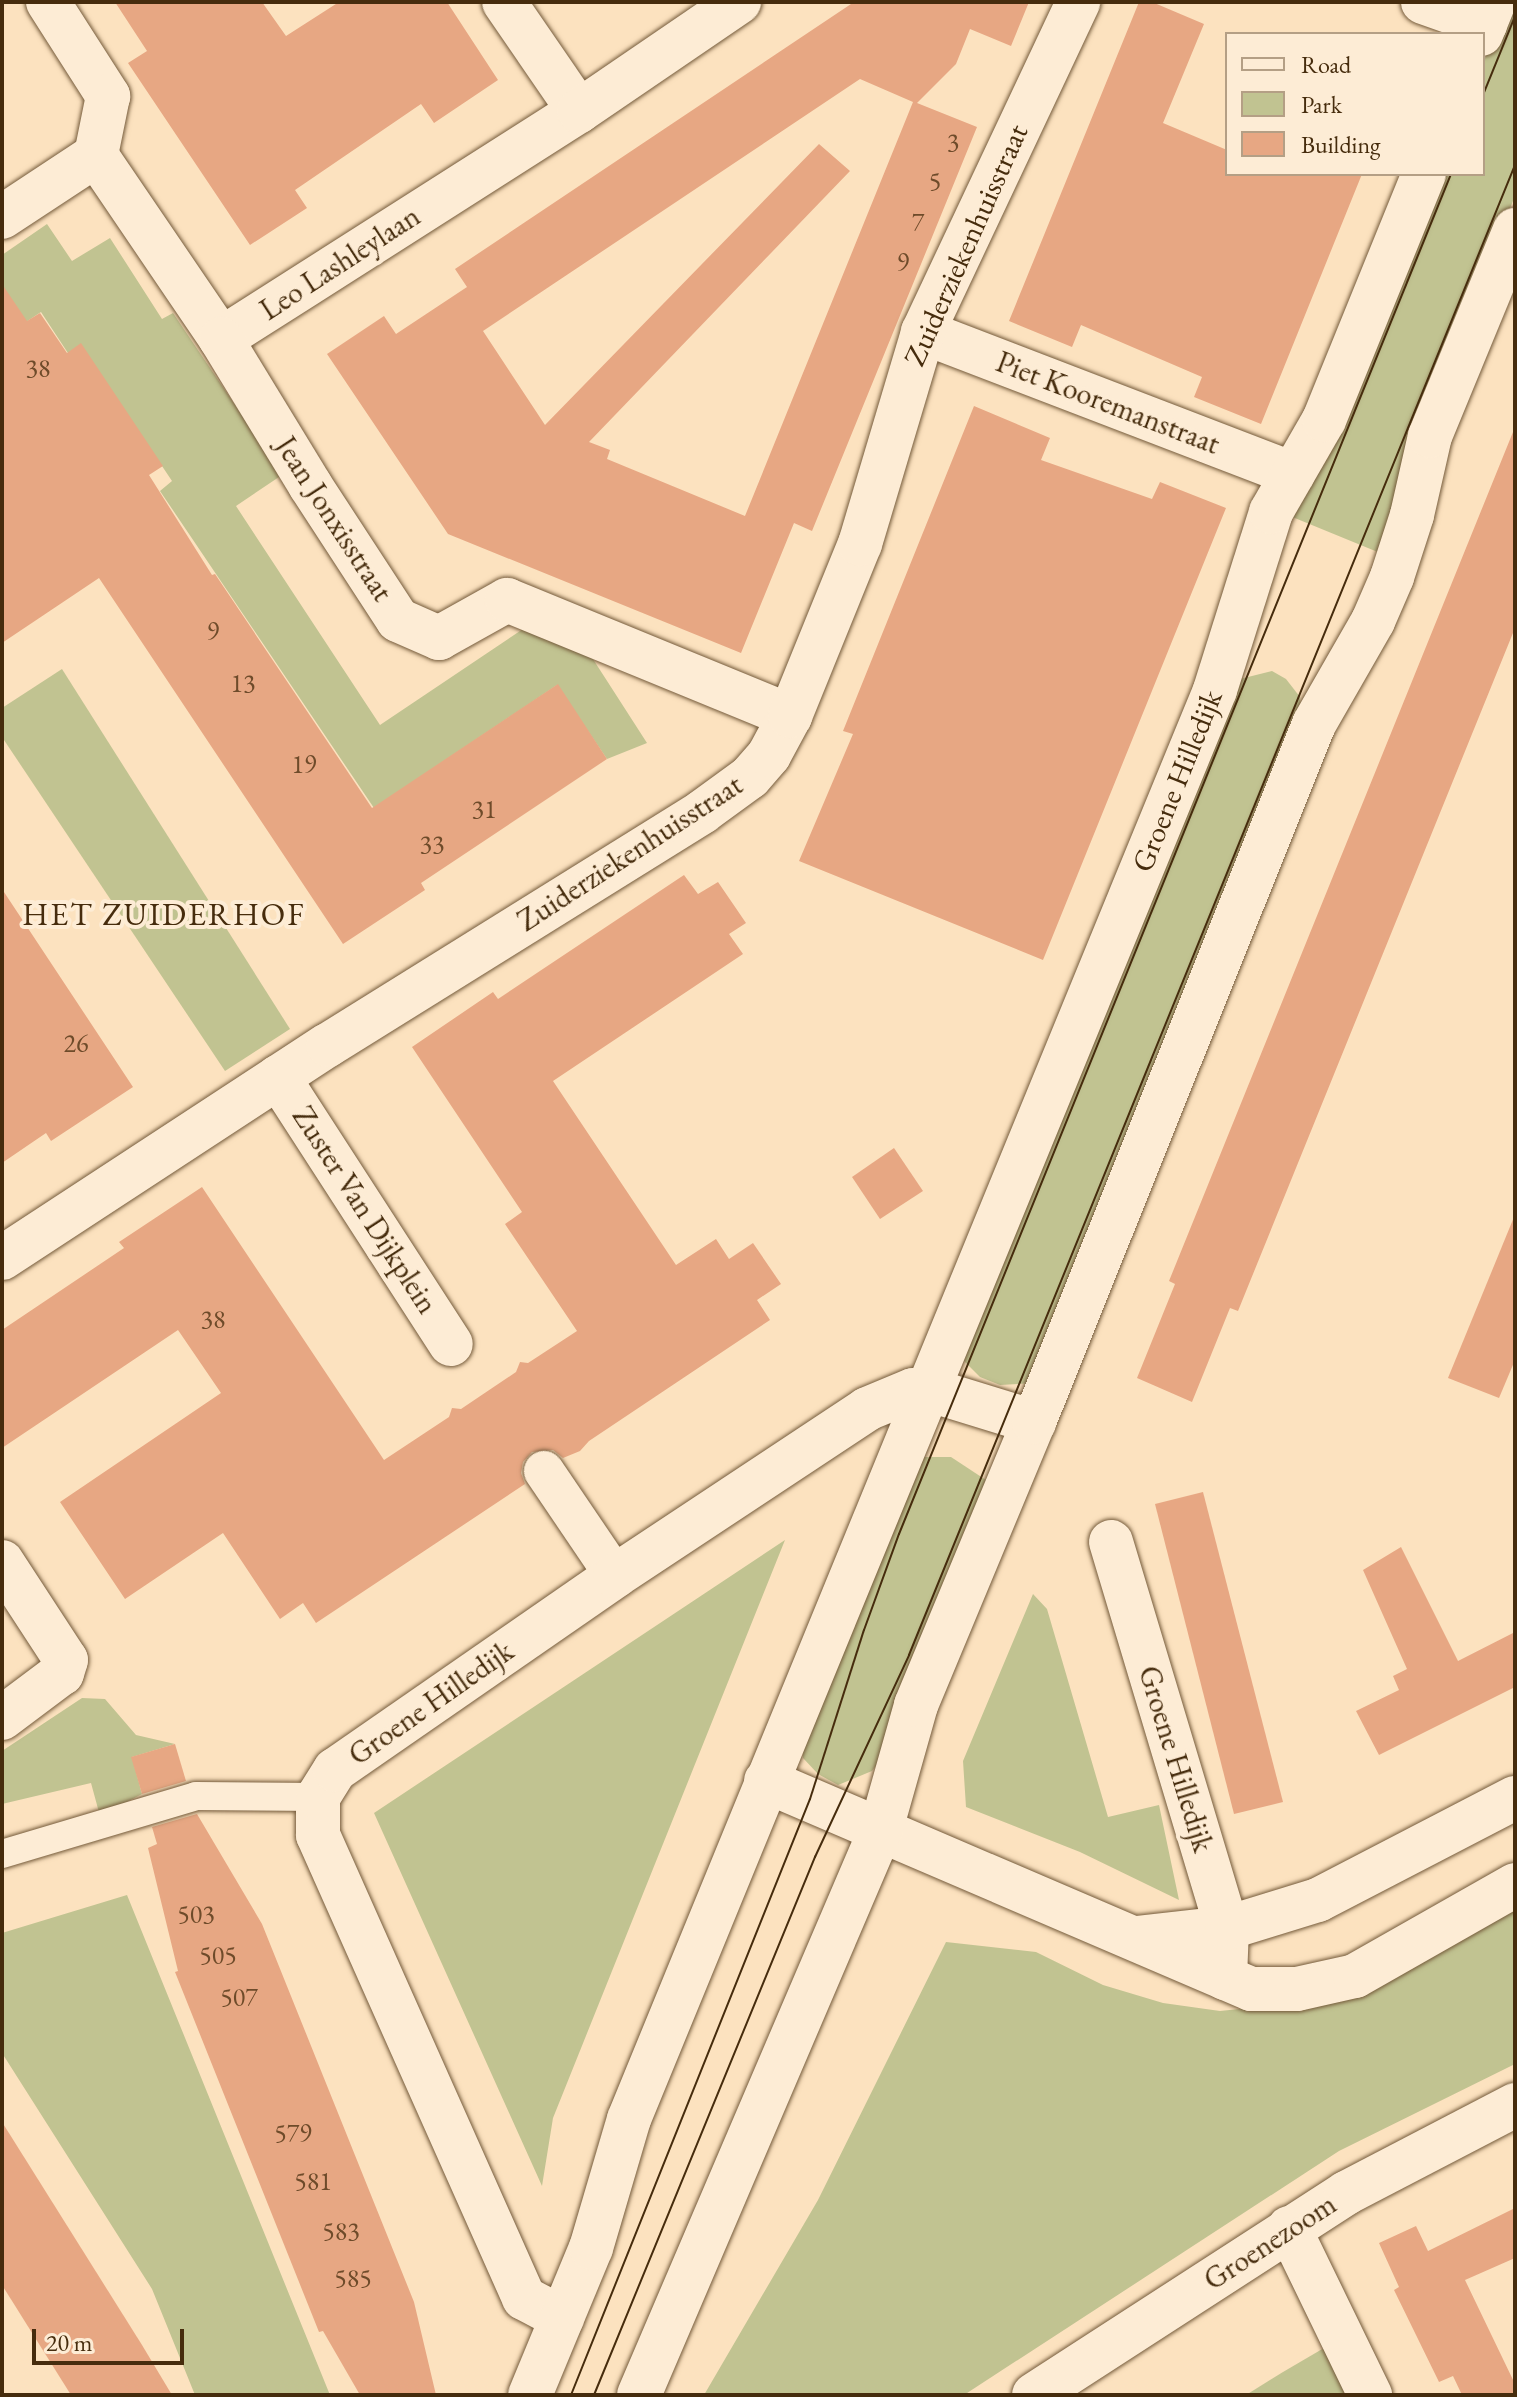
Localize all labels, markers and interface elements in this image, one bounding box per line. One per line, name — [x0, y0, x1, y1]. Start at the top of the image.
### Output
legend — [1225, 32, 1485, 176]
text: Road — [1301, 49, 1351, 80]
text: Park — [1301, 89, 1342, 120]
street label: Zuiderziekenhuisstraat — [896, 119, 1036, 371]
house number: 3 — [947, 127, 959, 159]
text: Building — [1301, 129, 1381, 160]
house number: 5 — [929, 166, 941, 198]
street label: Leo Lashleylaan — [253, 198, 427, 328]
house number: 7 — [912, 207, 924, 239]
house number: 9 — [897, 247, 909, 279]
street label: Piet Kooremanstraat — [991, 344, 1225, 462]
house number: 38 — [26, 353, 50, 385]
street label: Jean Jonxisstraat — [267, 430, 401, 608]
house number: 9 — [207, 616, 219, 648]
house number: 13 — [231, 668, 255, 700]
street label: Groene Hilledijk — [1124, 685, 1230, 877]
house number: 19 — [292, 749, 316, 781]
street label: Zuiderziekenhuisstraat — [511, 767, 749, 939]
house number: 31 — [472, 794, 496, 826]
house number: 33 — [420, 829, 444, 861]
district label: HET ZUIDERHOF — [22, 895, 306, 933]
house number: 26 — [64, 1028, 88, 1060]
street label: Zuster Van Dijkplein — [285, 1100, 445, 1320]
house number: 38 — [201, 1304, 225, 1336]
street label: Groene Hilledijk — [342, 1633, 520, 1773]
street label: Groene Hilledijk — [1131, 1662, 1221, 1856]
house number: 503 — [177, 1899, 215, 1931]
house number: 505 — [199, 1940, 237, 1972]
house number: 507 — [220, 1982, 258, 2014]
house number: 579 — [274, 2118, 312, 2150]
house number: 581 — [294, 2166, 332, 2198]
street label: Groenezoom — [1197, 2186, 1343, 2298]
house number: 583 — [322, 2216, 360, 2248]
house number: 585 — [334, 2263, 372, 2295]
scale bar — [36, 2313, 188, 2363]
text: 20 m — [46, 2327, 93, 2358]

